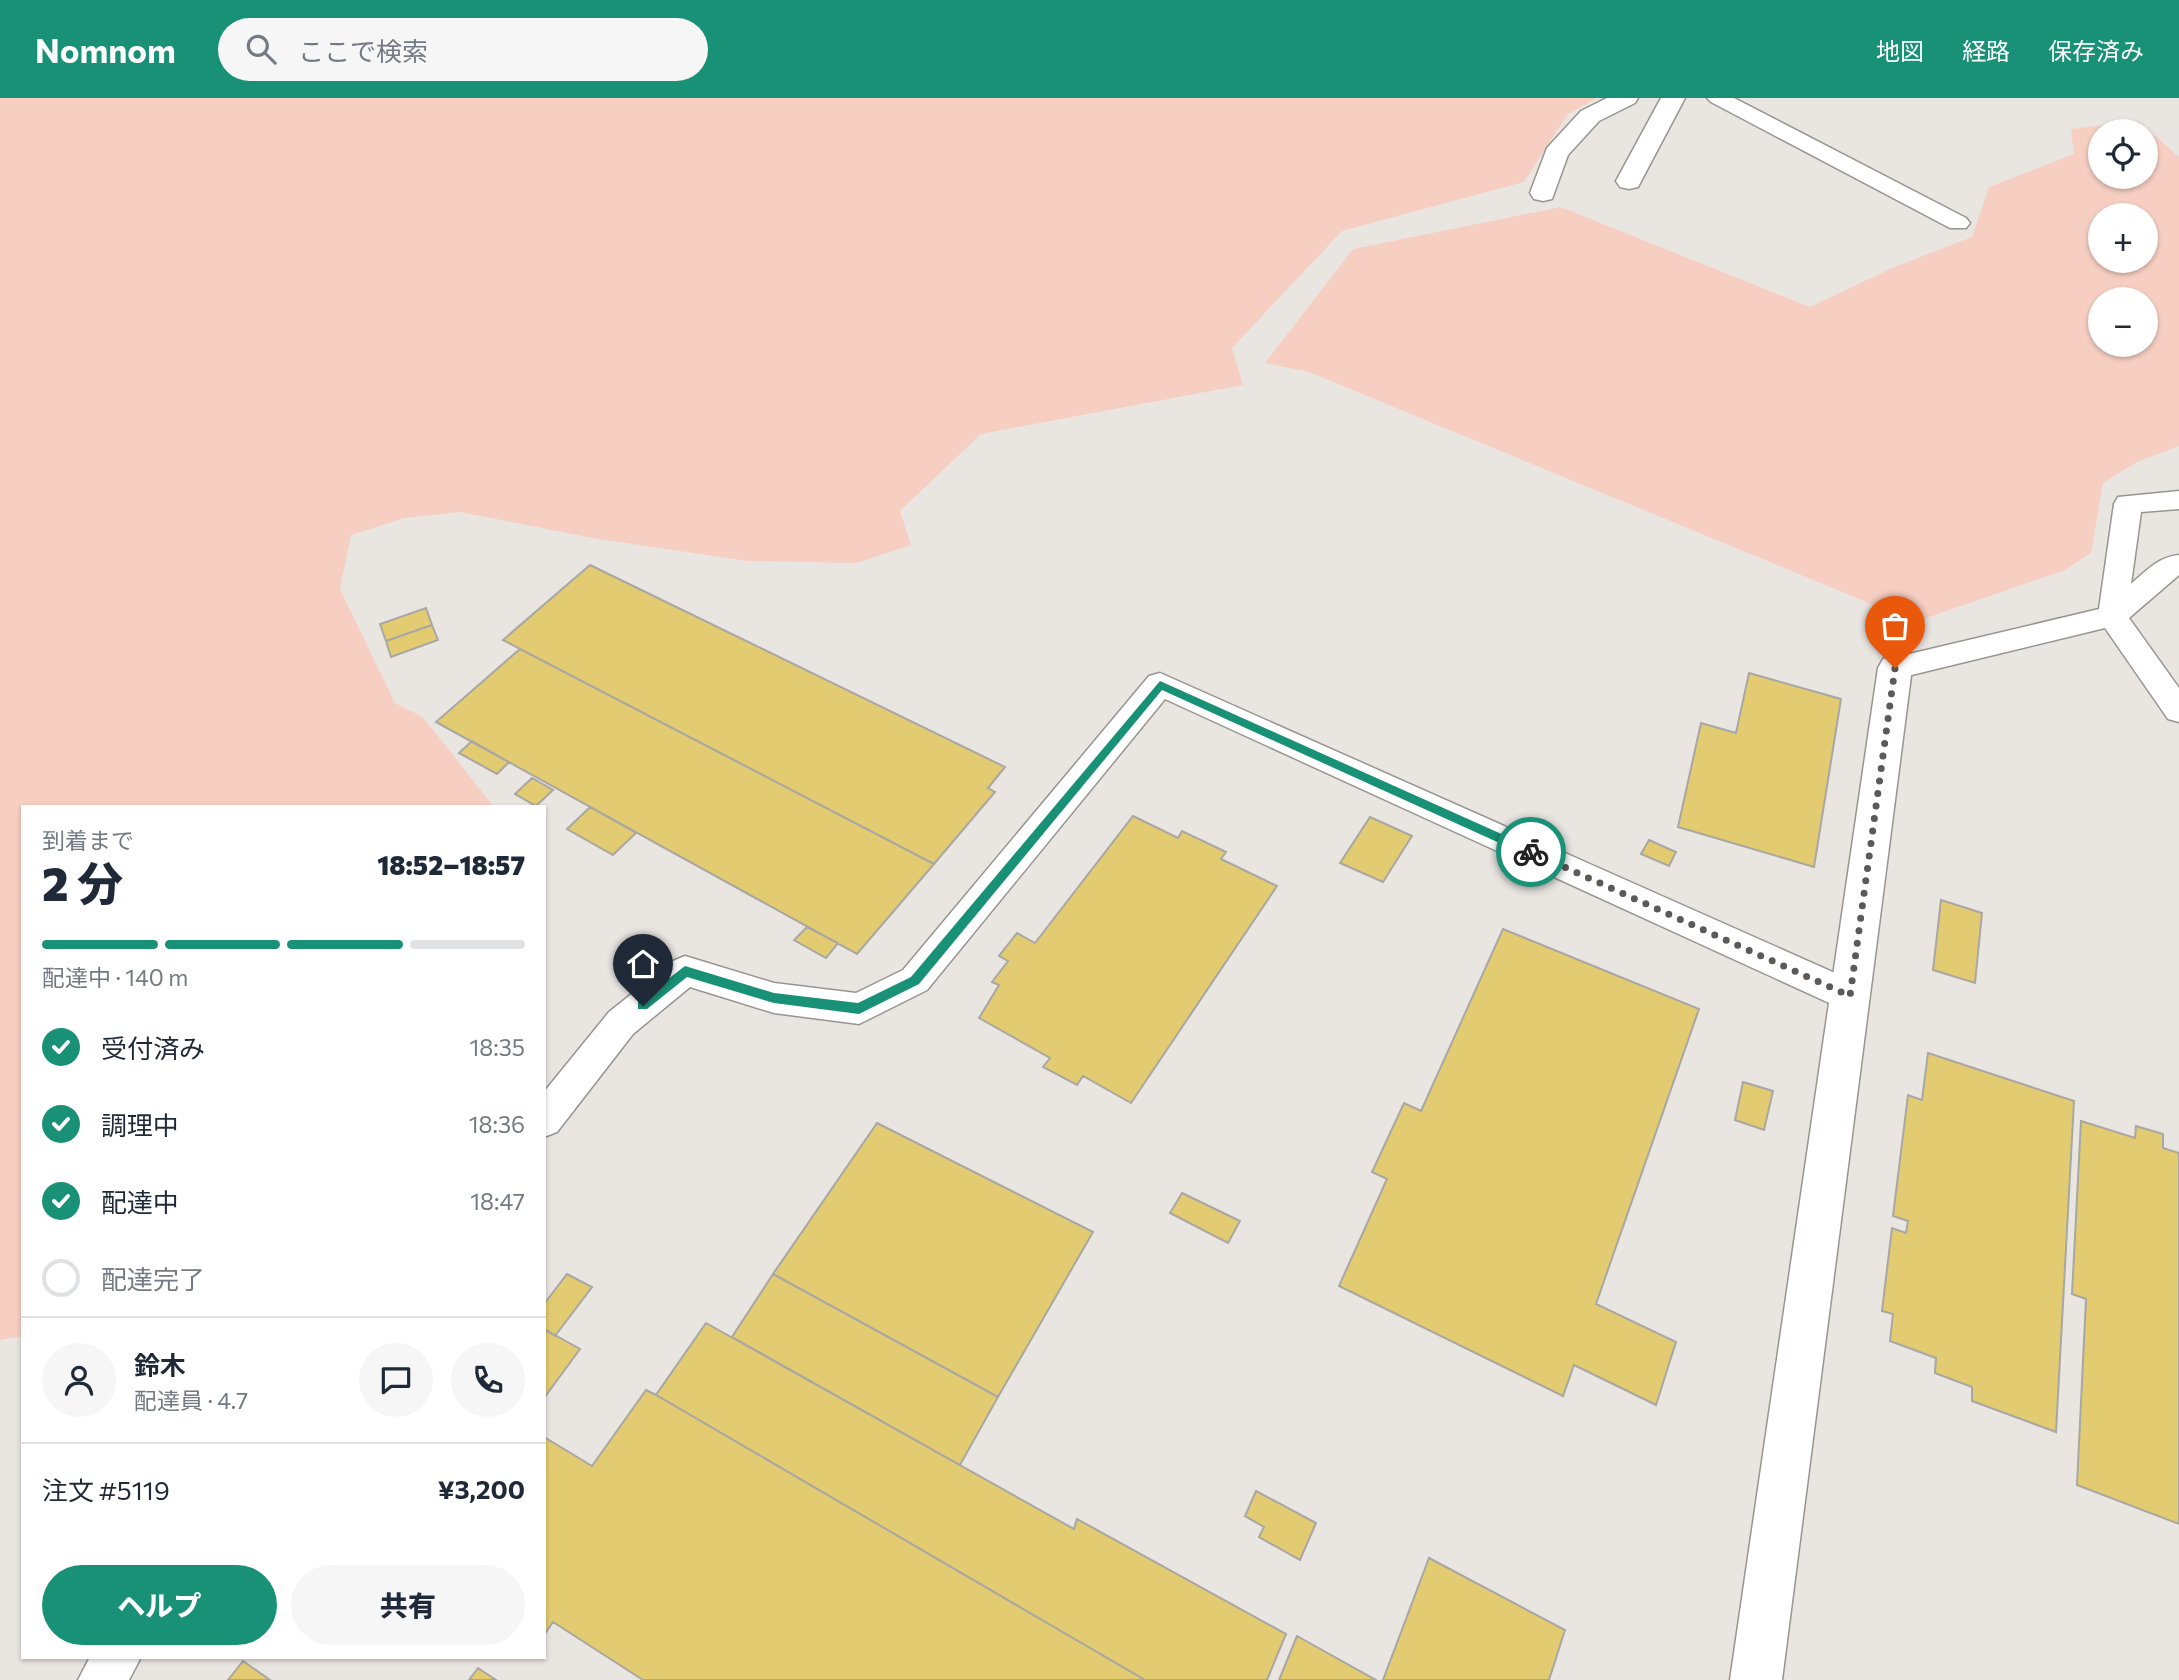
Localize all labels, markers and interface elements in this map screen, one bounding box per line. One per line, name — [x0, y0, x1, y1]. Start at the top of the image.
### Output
search box — [218, 18, 708, 81]
text: Nomnom — [35, 29, 176, 70]
icon: search — [242, 30, 280, 68]
text: ここで検索 — [298, 35, 428, 66]
text: 地図 — [1876, 36, 1924, 65]
text: 経路 — [1962, 36, 2010, 65]
text: 保存済み — [2048, 36, 2144, 65]
map controls — [2088, 119, 2158, 357]
button: locate — [2088, 119, 2158, 189]
button: + — [2088, 203, 2158, 273]
button: − — [2088, 287, 2158, 357]
pin — [1865, 596, 1925, 668]
icon: bag — [1876, 607, 1914, 645]
courier — [1496, 817, 1566, 887]
text: 到着まで — [42, 826, 134, 854]
icon: bike — [1512, 833, 1550, 871]
text: 18:52–18:57 — [377, 849, 525, 880]
text: 2 分 — [42, 854, 123, 910]
pin — [613, 934, 673, 1006]
icon: home — [624, 945, 662, 983]
text: 配達中 · 140 m — [42, 963, 188, 991]
icon: check — [42, 1028, 80, 1066]
text: 受付済み — [101, 1032, 205, 1063]
text: 18:35 — [469, 1033, 525, 1061]
icon: check — [42, 1105, 80, 1143]
text: 調理中 — [101, 1109, 179, 1140]
text: 18:36 — [469, 1110, 525, 1138]
icon: check — [42, 1182, 80, 1220]
text: 配達中 — [101, 1186, 179, 1217]
text: 18:47 — [470, 1187, 525, 1215]
text: 配達完了 — [101, 1263, 205, 1294]
button: person — [42, 1343, 116, 1417]
button: chat — [359, 1343, 433, 1417]
button: phone — [451, 1343, 525, 1417]
text: 鈴木 — [134, 1349, 186, 1380]
text: 配達員 · 4.7 — [134, 1386, 248, 1414]
text: ¥3,200 — [438, 1473, 525, 1504]
text: 注文 #5119 — [42, 1474, 170, 1505]
button: ヘルプ — [42, 1565, 277, 1645]
button: 共有 — [291, 1565, 525, 1645]

